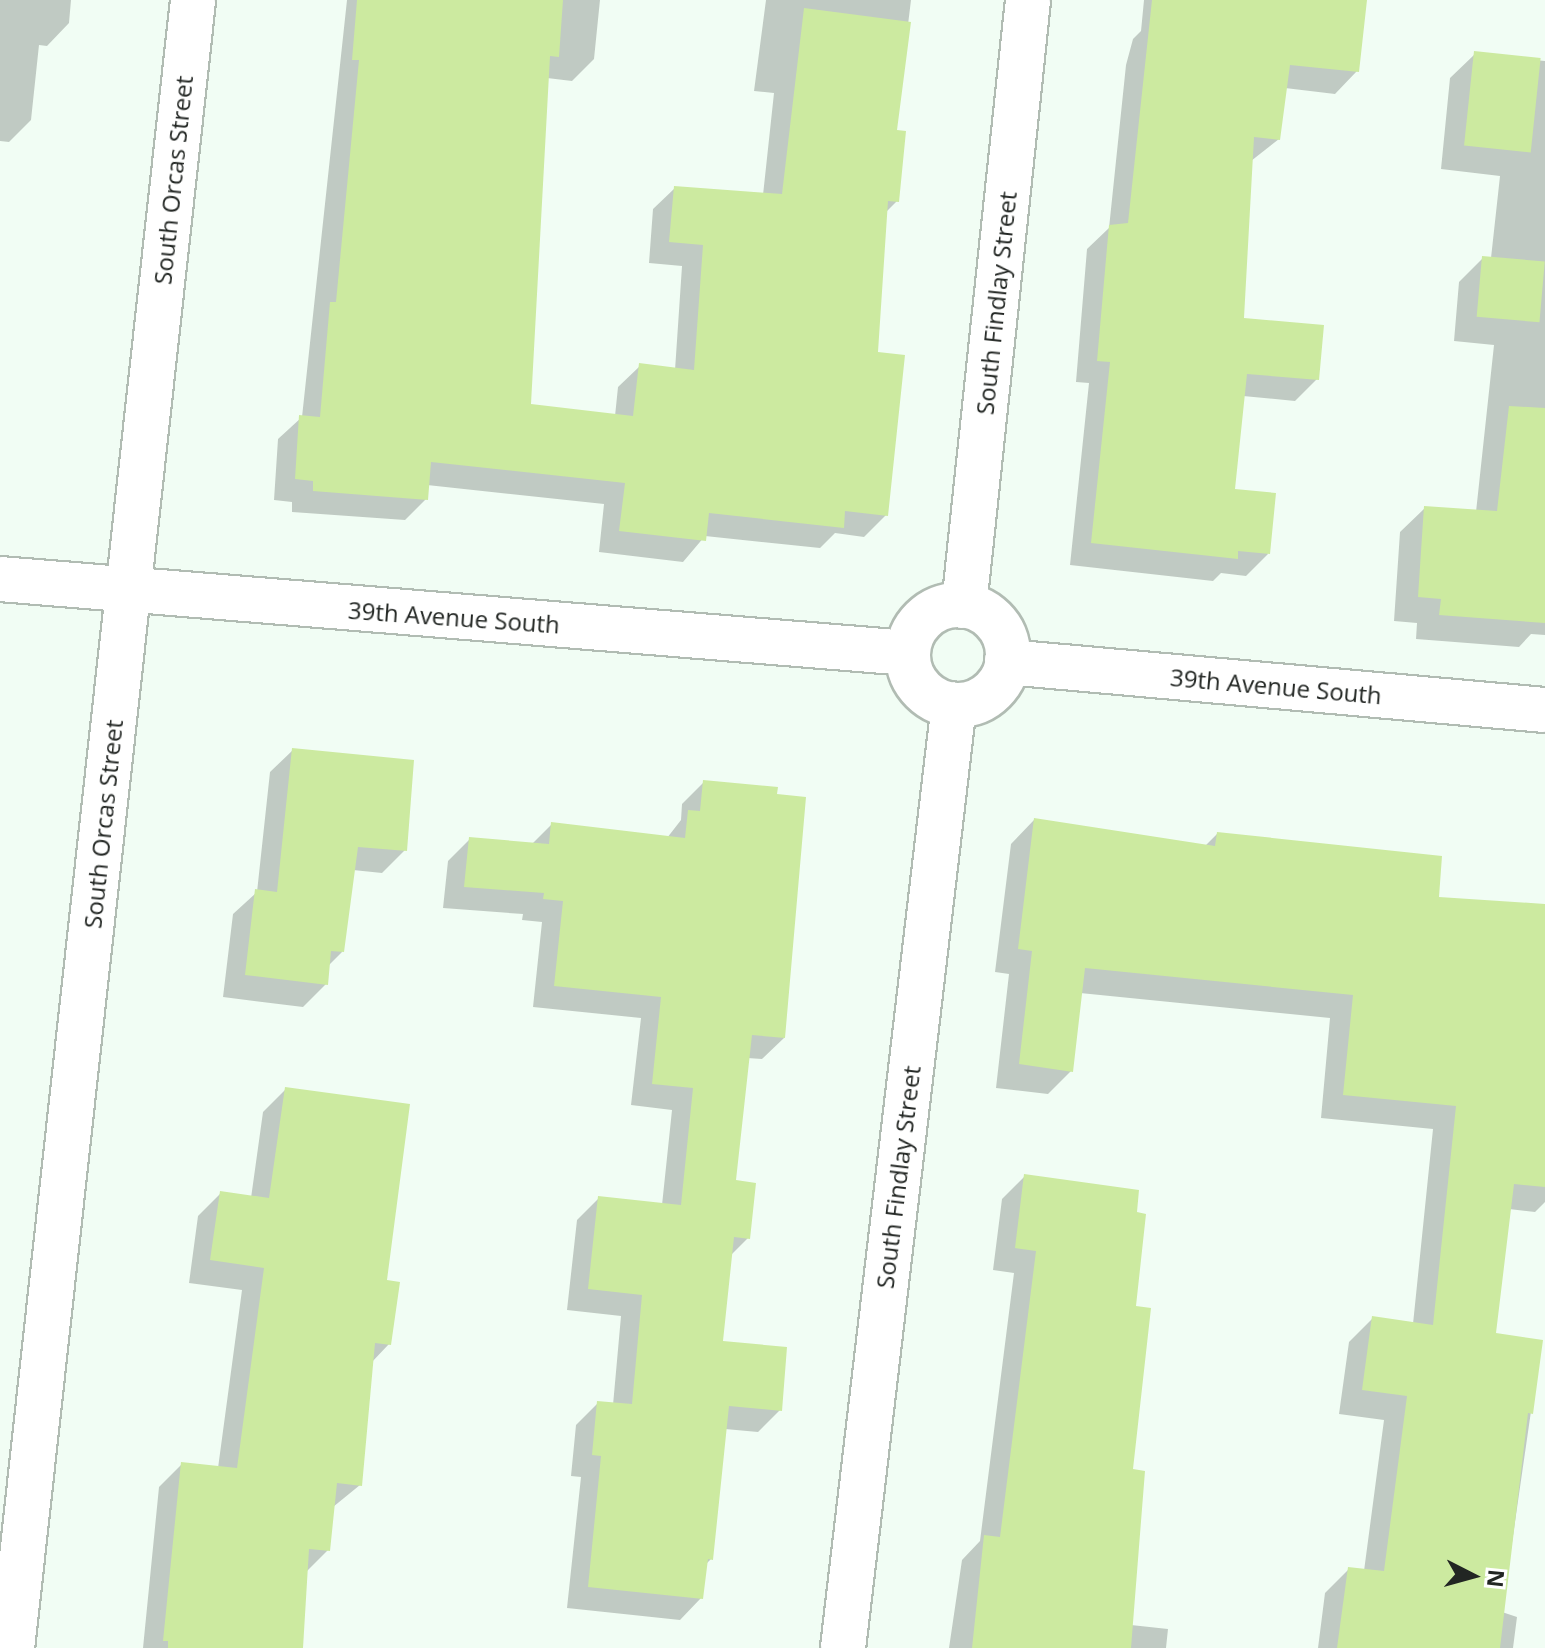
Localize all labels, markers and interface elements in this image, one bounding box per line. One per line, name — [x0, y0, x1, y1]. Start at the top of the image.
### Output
street label: South Orcas Street — [148, 74, 198, 286]
street label: South Findlay Street — [970, 190, 1022, 416]
street label: 39th Avenue South — [347, 595, 561, 639]
street label: 39th Avenue South — [1169, 662, 1383, 710]
street label: South Orcas Street — [78, 718, 128, 930]
street label: South Findlay Street — [870, 1064, 926, 1290]
north arrow — [1433, 1536, 1513, 1616]
text: N — [1481, 1568, 1513, 1589]

